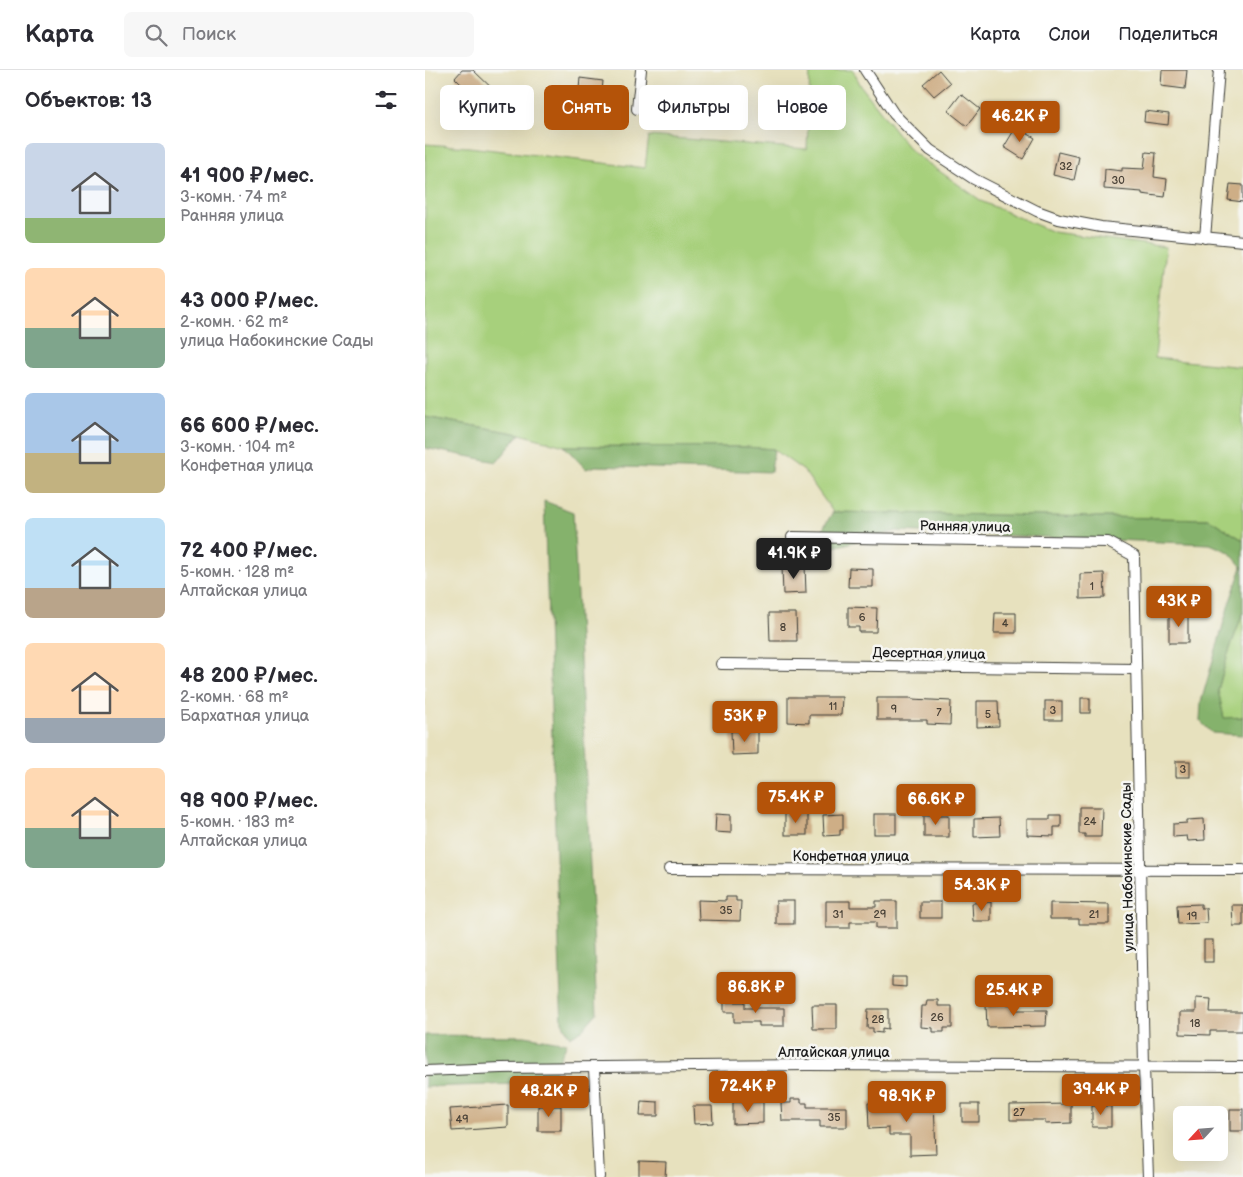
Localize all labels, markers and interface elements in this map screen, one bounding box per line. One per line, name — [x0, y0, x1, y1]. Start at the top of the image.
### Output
search box — [124, 12, 474, 57]
text: Карта — [25, 20, 94, 49]
icon: search — [142, 21, 170, 49]
text: Поиск — [182, 23, 236, 46]
text: Карта — [970, 24, 1020, 45]
text: Слои — [1048, 24, 1090, 45]
text: Поделиться — [1118, 24, 1218, 45]
chip: Купить — [440, 85, 534, 130]
chip: Снять — [544, 85, 629, 130]
chip: Фильтры — [639, 85, 748, 130]
chip: Новое — [758, 85, 846, 130]
icon: filters — [372, 86, 400, 114]
text: Объектов: 13 — [25, 88, 152, 113]
pin: 46.2K ₽ — [974, 100, 1066, 143]
text: 46.2K ₽ — [992, 107, 1048, 126]
house number: 32 — [1059, 160, 1073, 173]
icon: home — [65, 163, 125, 223]
text: 41 900 ₽/мес. — [180, 163, 314, 188]
house number: 30 — [1111, 174, 1125, 187]
text: 3-комн. · 74 m² — [180, 188, 287, 207]
text: Ранняя улица — [180, 207, 284, 226]
icon: home — [65, 288, 125, 348]
text: 43 000 ₽/мес. — [180, 288, 318, 313]
text: 2-комн. · 62 m² — [180, 313, 289, 332]
text: улица Набокинские Сады — [180, 332, 374, 351]
icon: home — [65, 413, 125, 473]
text: 66 600 ₽/мес. — [180, 413, 319, 438]
text: 3-комн. · 104 m² — [180, 438, 295, 457]
text: Конфетная улица — [180, 457, 313, 476]
street label: Ранняя улица — [919, 517, 1011, 536]
icon: home — [65, 538, 125, 598]
text: 72 400 ₽/мес. — [180, 538, 317, 563]
pin: 41.9K ₽ — [748, 538, 840, 580]
text: 41.9K ₽ — [767, 544, 821, 563]
text: 5-комн. · 128 m² — [180, 563, 294, 582]
house number: 1 — [1090, 580, 1094, 593]
text: Алтайская улица — [180, 582, 308, 601]
pin: 43K ₽ — [1144, 586, 1214, 628]
text: 43K ₽ — [1157, 592, 1201, 611]
house number: 6 — [859, 611, 866, 624]
house number: 4 — [1002, 617, 1009, 630]
house number: 8 — [780, 621, 786, 634]
street label: Десертная улица — [872, 644, 986, 663]
icon: home — [65, 663, 125, 723]
text: 48 200 ₽/мес. — [180, 663, 318, 688]
text: 2-комн. · 68 m² — [180, 688, 289, 707]
pin: 53K ₽ — [710, 700, 780, 743]
house number: 11 — [829, 700, 837, 713]
house number: 9 — [891, 703, 897, 716]
house number: 3 — [1050, 704, 1057, 717]
house number: 7 — [936, 706, 942, 719]
text: Бархатная улица — [180, 707, 309, 726]
text: 53K ₽ — [723, 707, 767, 726]
house number: 5 — [985, 708, 991, 721]
house number: 3 — [1180, 763, 1187, 776]
pin: 75.4K ₽ — [750, 782, 842, 824]
street label: улица Набокинские Сады — [1118, 782, 1137, 952]
pin: 66.6K ₽ — [890, 784, 982, 826]
icon: home — [65, 788, 125, 848]
text: 98 900 ₽/мес. — [180, 788, 318, 813]
text: 75.4K ₽ — [768, 788, 824, 807]
text: 66.6K ₽ — [907, 790, 965, 809]
text: 5-комн. · 183 m² — [180, 813, 295, 832]
house number: 24 — [1083, 815, 1097, 828]
text: Алтайская улица — [180, 832, 308, 851]
street label: Конфетная улица — [793, 848, 910, 865]
pin: 54.3K ₽ — [936, 870, 1028, 912]
text: 54.3K ₽ — [954, 876, 1010, 895]
house number: 35 — [719, 904, 733, 917]
house number: 31 — [832, 908, 844, 921]
house number: 29 — [874, 908, 886, 921]
house number: 21 — [1089, 908, 1099, 921]
house number: 19 — [1187, 910, 1197, 923]
pin: 86.8K ₽ — [710, 972, 802, 1014]
pin: 25.4K ₽ — [968, 974, 1060, 1017]
text: 86.8K ₽ — [728, 978, 784, 997]
text: 25.4K ₽ — [986, 981, 1042, 1000]
house number: 26 — [930, 1011, 944, 1024]
house number: 28 — [872, 1013, 884, 1026]
house number: 18 — [1190, 1017, 1200, 1030]
street label: Алтайская улица — [777, 1044, 891, 1061]
pin: 72.4K ₽ — [702, 1070, 794, 1113]
pin: 39.4K ₽ — [1055, 1074, 1147, 1116]
pin: 48.2K ₽ — [503, 1076, 595, 1118]
text: 72.4K ₽ — [720, 1077, 776, 1096]
pin: 98.9K ₽ — [861, 1080, 953, 1123]
text: 39.4K ₽ — [1073, 1080, 1129, 1099]
text: 48.2K ₽ — [521, 1082, 577, 1101]
text: 98.9K ₽ — [879, 1087, 935, 1106]
house number: 27 — [1013, 1106, 1026, 1119]
north arrow — [1173, 1106, 1227, 1161]
map controls — [1173, 1106, 1228, 1161]
house number: 35 — [827, 1111, 841, 1124]
house number: 49 — [455, 1113, 469, 1126]

